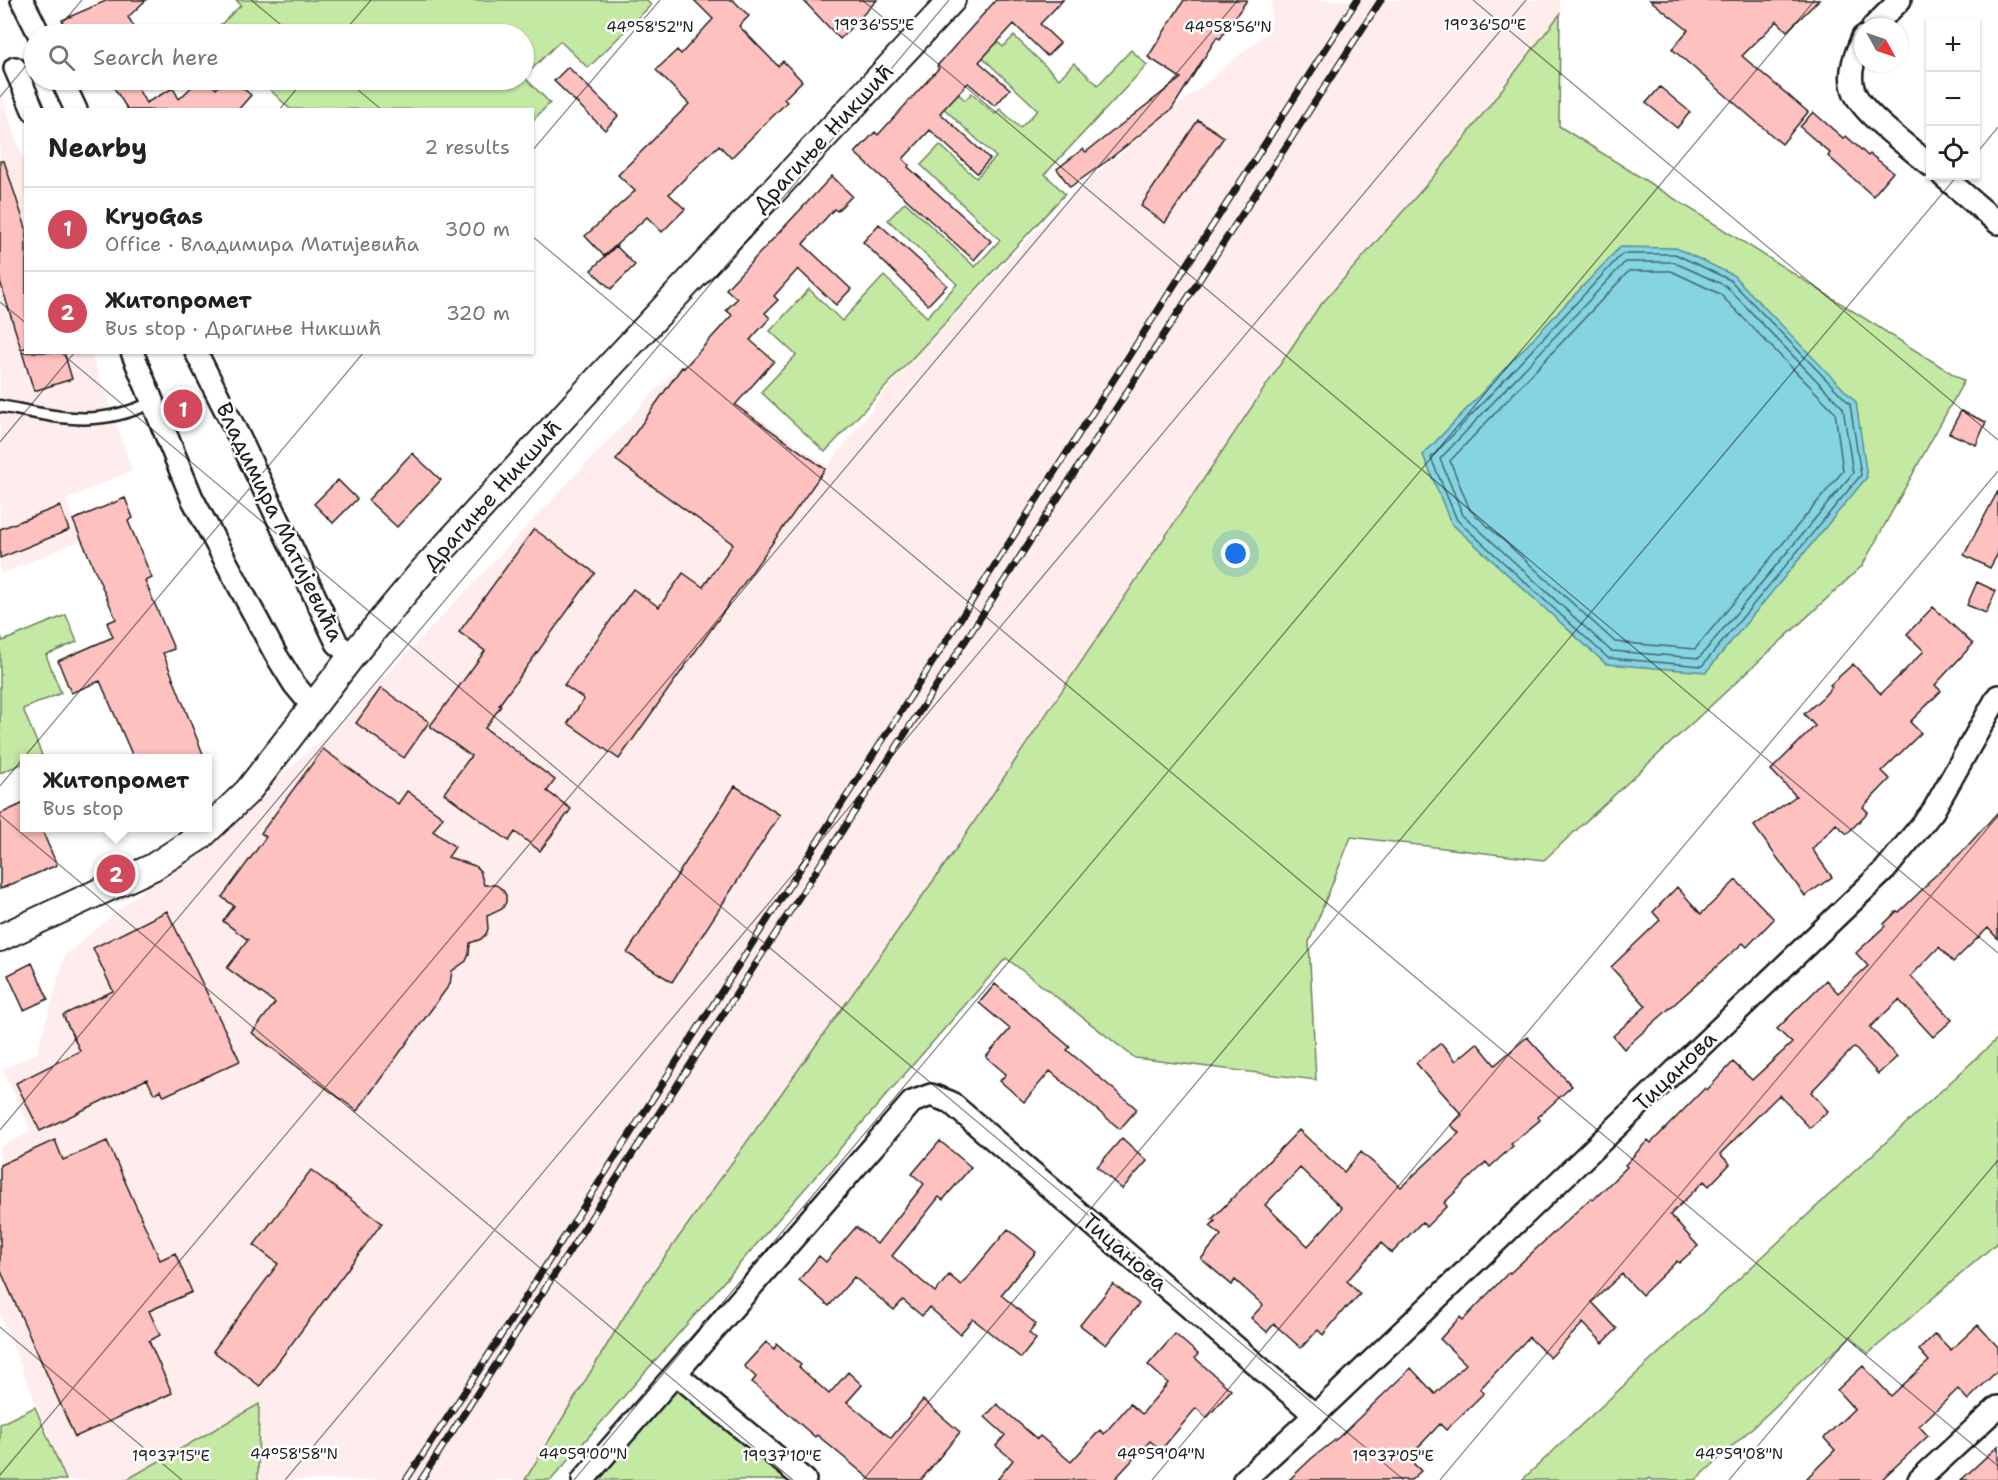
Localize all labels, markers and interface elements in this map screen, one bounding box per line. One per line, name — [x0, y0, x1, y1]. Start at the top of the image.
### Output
text: 19°36'55"E — [834, 15, 914, 35]
text: 19°36'50"E — [1444, 15, 1526, 35]
text: 44°58'52"N — [606, 17, 694, 37]
text: 44°58'56"N — [1184, 17, 1272, 37]
north arrow — [1854, 18, 1908, 72]
map controls — [1926, 18, 1980, 180]
button: + — [1926, 18, 1980, 72]
search box — [24, 24, 534, 90]
icon: search — [45, 41, 78, 74]
text: Search here — [93, 43, 219, 72]
street label: Драгиње Никшић — [746, 57, 900, 219]
button: − — [1926, 72, 1980, 126]
button: locate — [1926, 126, 1980, 180]
text: Nearby — [48, 130, 147, 165]
text: 2 results — [424, 134, 510, 160]
text: KryoGas — [105, 202, 203, 231]
text: 1 — [63, 216, 72, 242]
text: 300 m — [444, 216, 510, 242]
text: Office · Владимира Матијевића — [105, 231, 419, 257]
text: Житопромет — [105, 286, 252, 315]
text: 2 — [61, 300, 75, 326]
text: 320 m — [446, 300, 510, 326]
text: Bus stop · Драгиње Никшић — [105, 315, 381, 341]
pin: 1 — [164, 386, 202, 432]
street label: Владимира Матијевића — [209, 398, 351, 647]
street label: Драгиње Никшић — [416, 413, 568, 577]
your location — [1221, 539, 1250, 568]
popup — [20, 754, 212, 832]
text: Житопромет — [43, 766, 189, 795]
text: Bus stop — [43, 795, 123, 821]
pin: 2 — [96, 852, 136, 896]
street label: Тицанова — [1627, 1024, 1723, 1118]
street label: Тицанова — [1076, 1207, 1174, 1297]
text: 44°58'58"N — [250, 1444, 338, 1464]
text: 44°59'00"N — [538, 1444, 628, 1464]
text: 44°59'04"N — [1117, 1444, 1205, 1464]
text: 44°59'08"N — [1695, 1444, 1783, 1464]
text: 19°37'15"E — [132, 1446, 210, 1466]
text: 19°37'10"E — [742, 1446, 822, 1466]
text: 19°37'05"E — [1352, 1446, 1434, 1466]

